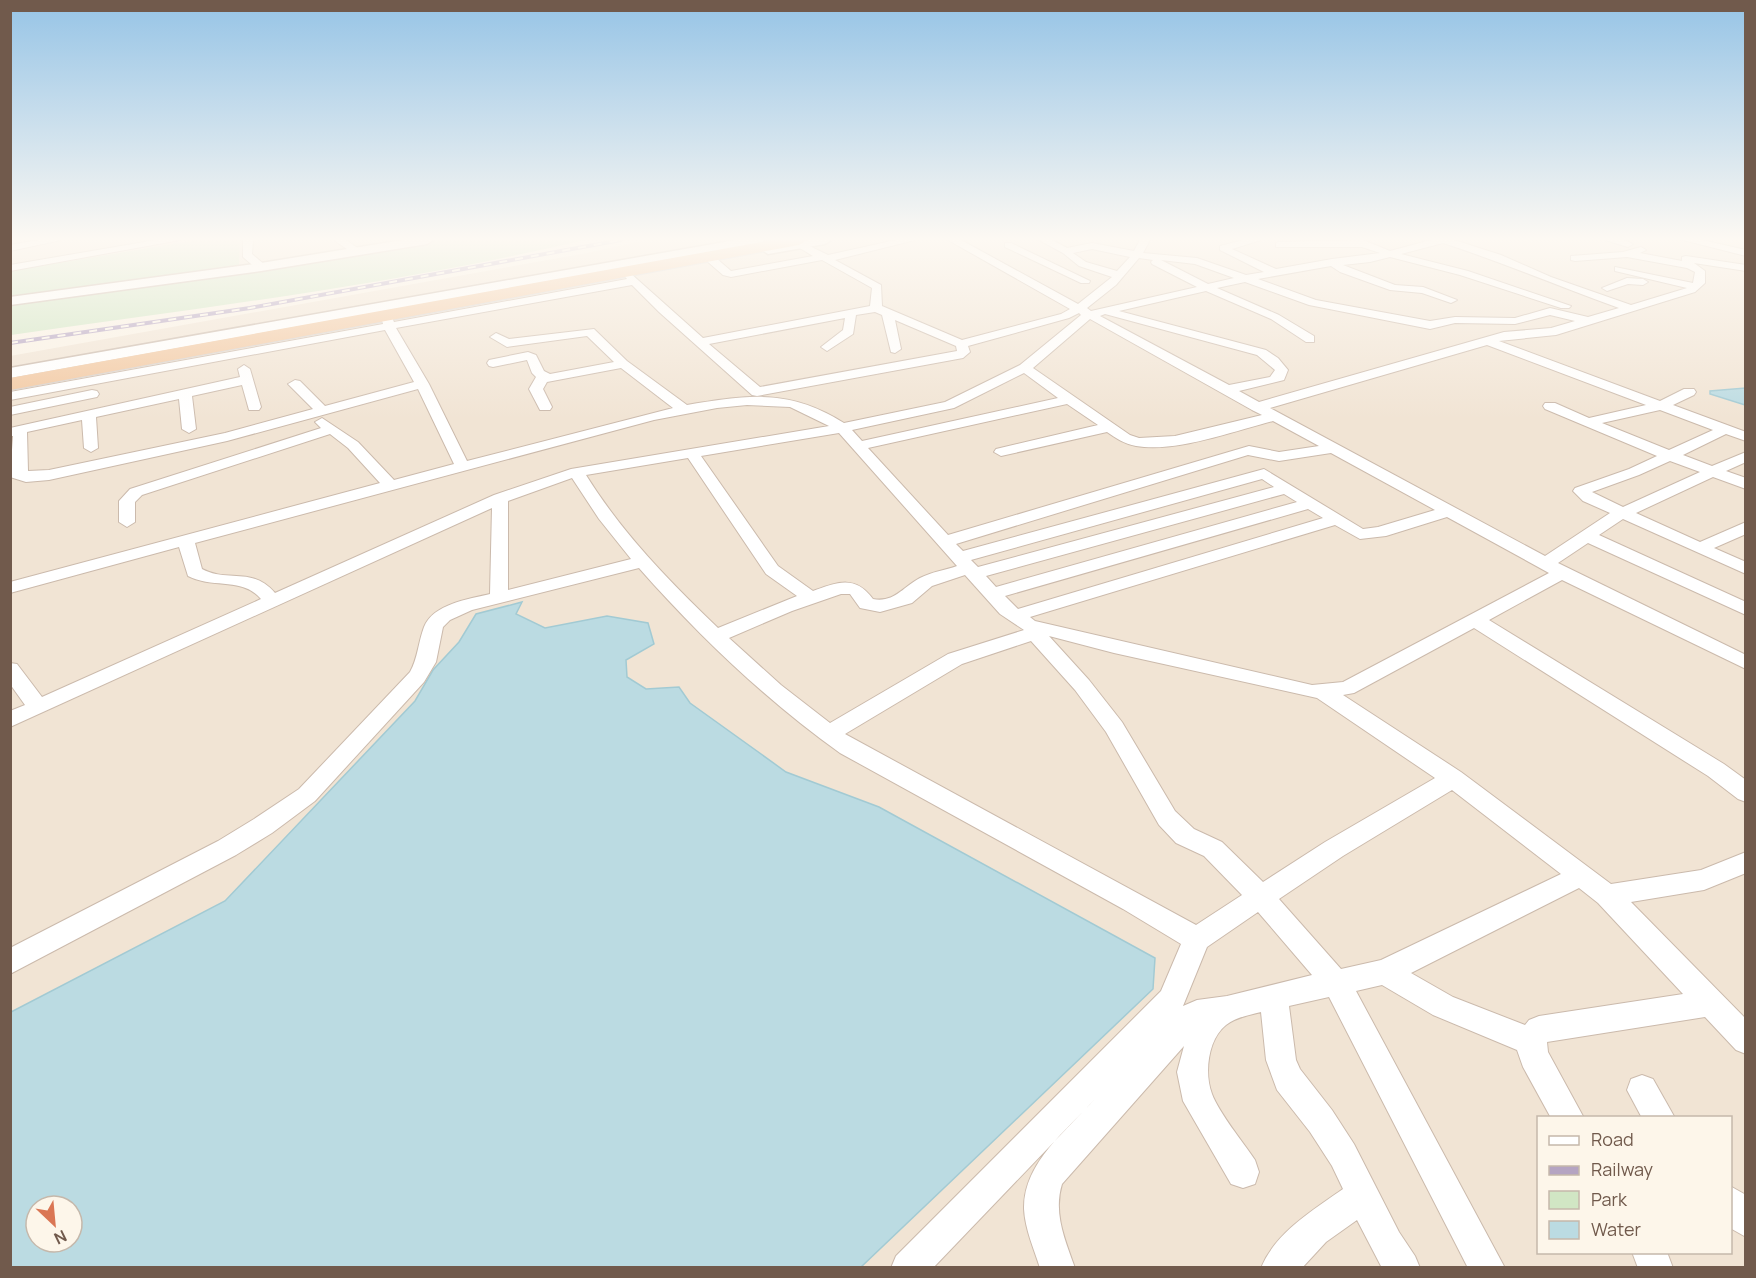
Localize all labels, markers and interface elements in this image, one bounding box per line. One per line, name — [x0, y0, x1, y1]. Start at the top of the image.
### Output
legend — [1537, 1116, 1732, 1254]
text: Road — [1591, 1127, 1634, 1151]
text: Railway — [1591, 1157, 1653, 1181]
text: Park — [1591, 1187, 1628, 1211]
north arrow — [24, 1194, 84, 1254]
text: Water — [1591, 1217, 1641, 1241]
text: N — [51, 1225, 71, 1250]

